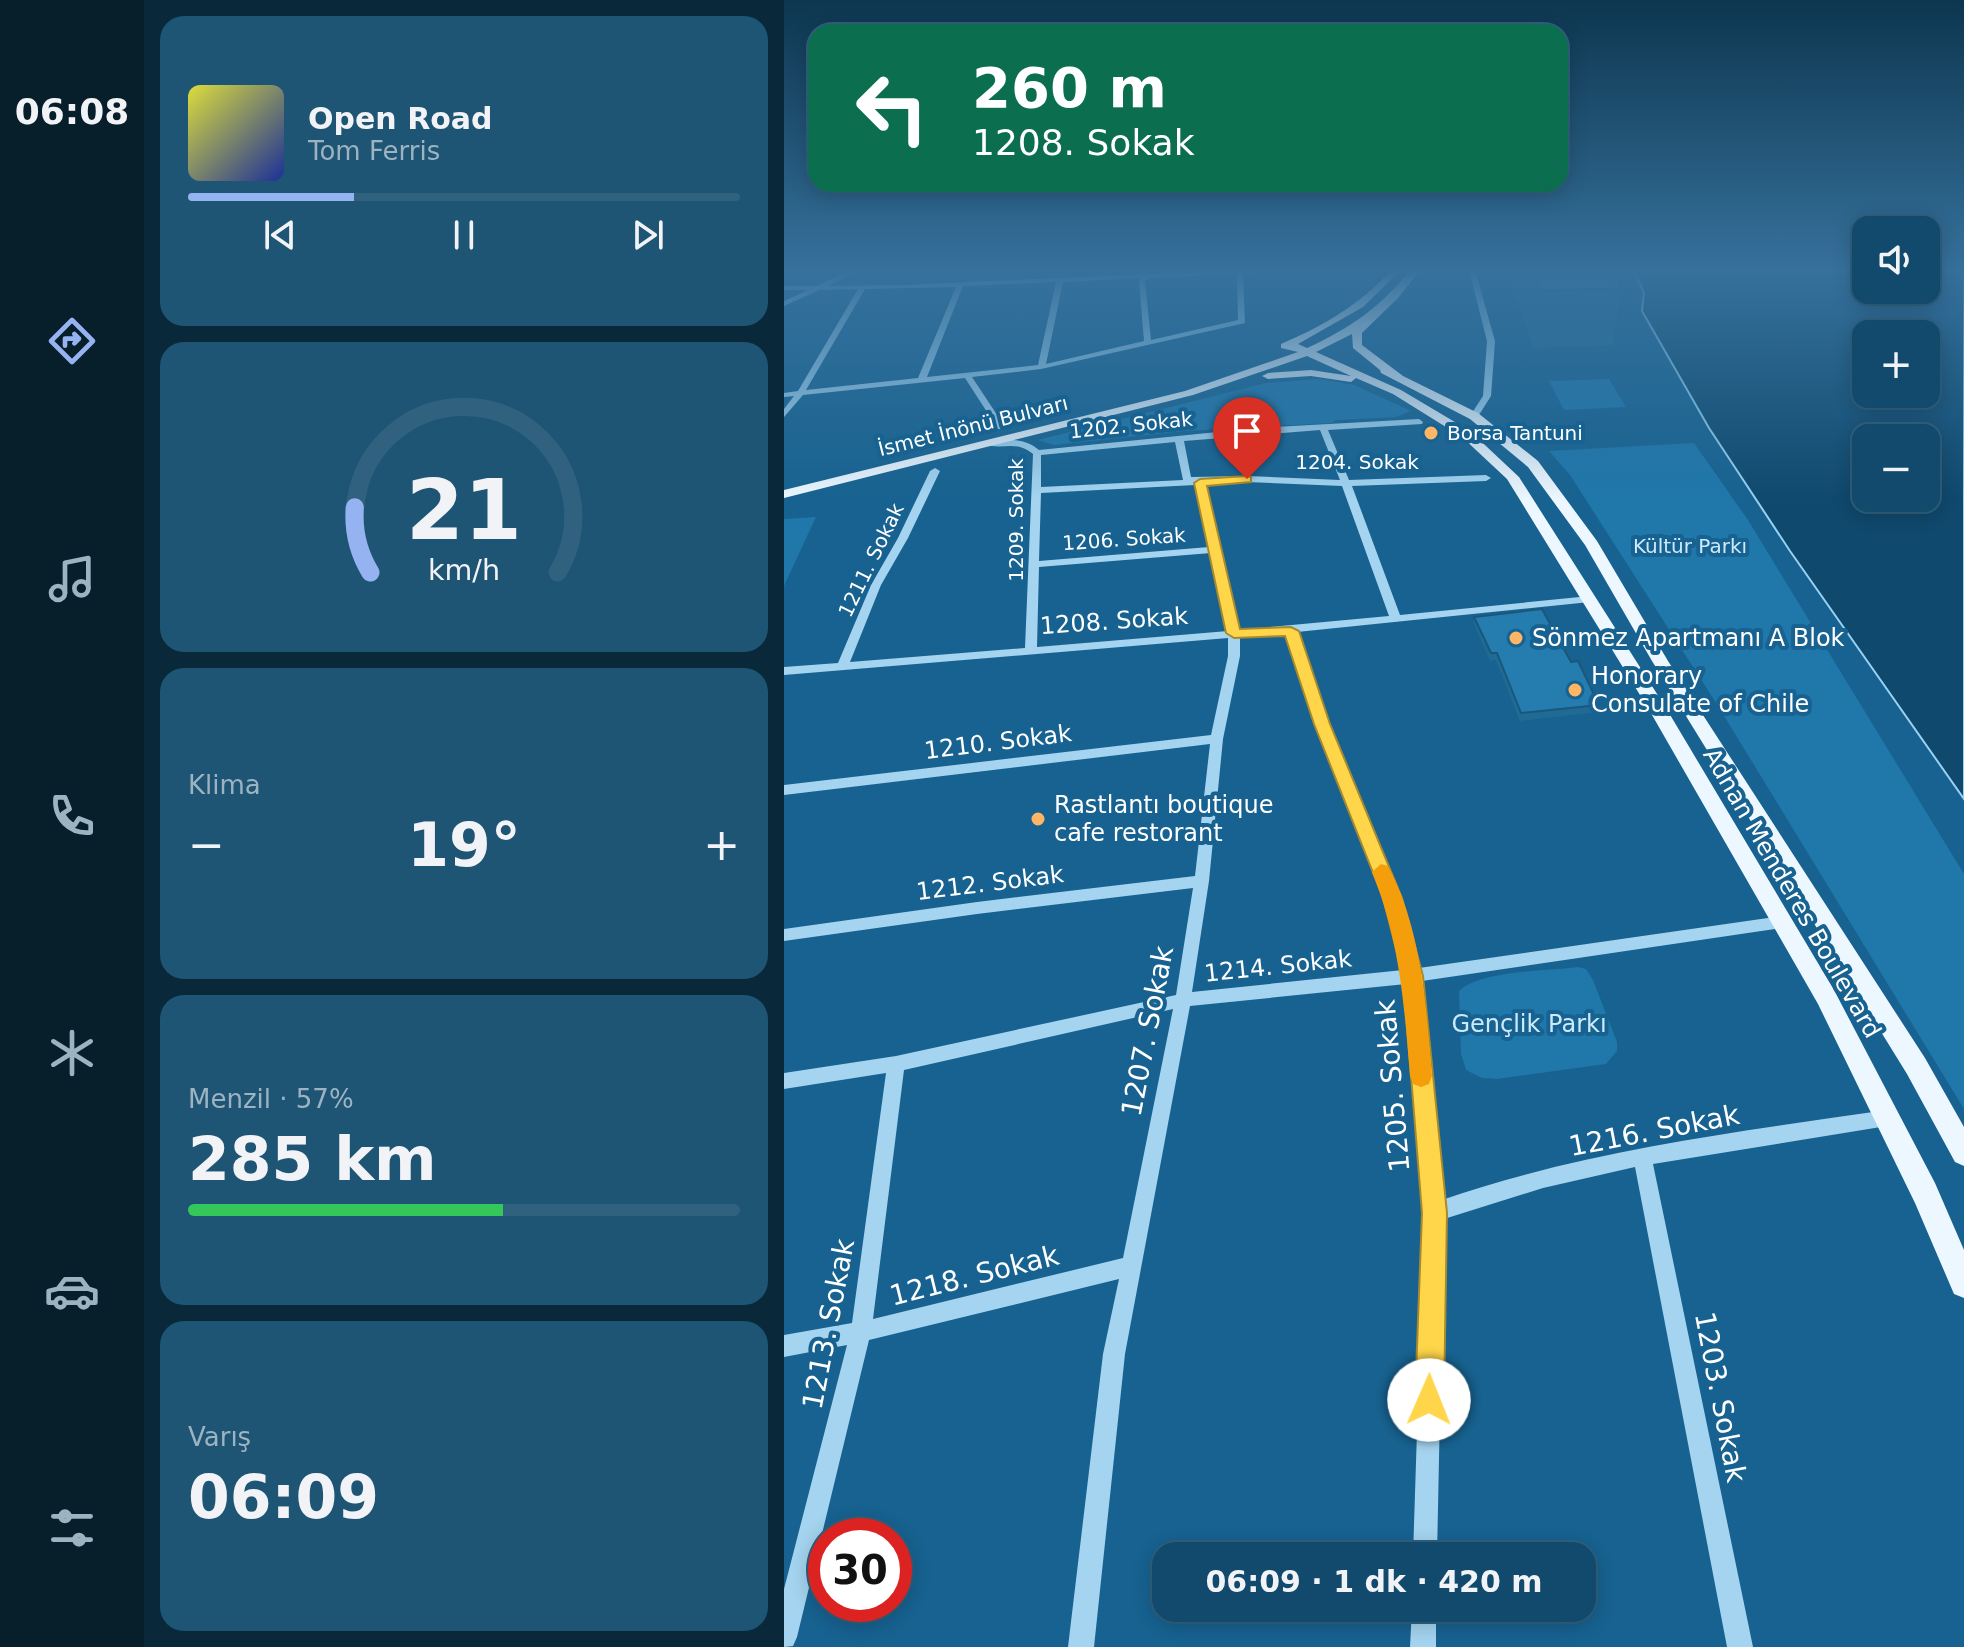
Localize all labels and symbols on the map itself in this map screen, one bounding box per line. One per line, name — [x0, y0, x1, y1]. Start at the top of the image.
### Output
street label: İsmet İnönü Bulvarı — [876, 391, 1070, 461]
pin — [1213, 397, 1281, 479]
street label: 1202. Sokak — [1068, 407, 1194, 443]
place label: Borsa Tantuni — [1447, 421, 1583, 445]
marker: Borsa Tantuni — [1422, 424, 1440, 442]
street label: 1204. Sokak — [1295, 450, 1419, 474]
street label: 1209. Sokak — [1004, 458, 1028, 582]
street label: 1211. Sokak — [833, 499, 909, 621]
street label: 1206. Sokak — [1062, 523, 1187, 555]
park label: Kültür Parkı — [1633, 534, 1747, 558]
street label: 1208. Sokak — [1039, 602, 1189, 640]
place label: Sönmez Apartmanı A Blok — [1532, 624, 1845, 652]
marker: Sönmez Apartmanı A Blok — [1507, 629, 1525, 647]
place label: Honorary Consulate of Chile — [1591, 662, 1809, 718]
marker: Honorary Consulate of Chile — [1566, 681, 1584, 699]
street label: 1210. Sokak — [923, 719, 1073, 765]
street label: Adnan Menderes Boulevard — [1697, 743, 1887, 1043]
place label: Rastlantı boutique cafe restorant — [1054, 791, 1273, 847]
marker: Rastlantı boutique cafe restorant — [1029, 810, 1047, 828]
street label: 1212. Sokak — [915, 860, 1065, 906]
street label: 1207. Sokak — [1115, 942, 1180, 1119]
street label: 1214. Sokak — [1203, 944, 1353, 988]
street label: 1205. Sokak — [1368, 998, 1416, 1174]
park label: Gençlik Parkı — [1451, 1010, 1607, 1038]
street label: 1216. Sokak — [1566, 1098, 1743, 1163]
street label: 1213. Sokak — [796, 1235, 861, 1412]
street label: 1218. Sokak — [886, 1238, 1063, 1312]
street label: 1203. Sokak — [1688, 1309, 1753, 1486]
position arrow — [1387, 1358, 1471, 1442]
speed limit sign: 30 — [808, 1518, 912, 1622]

